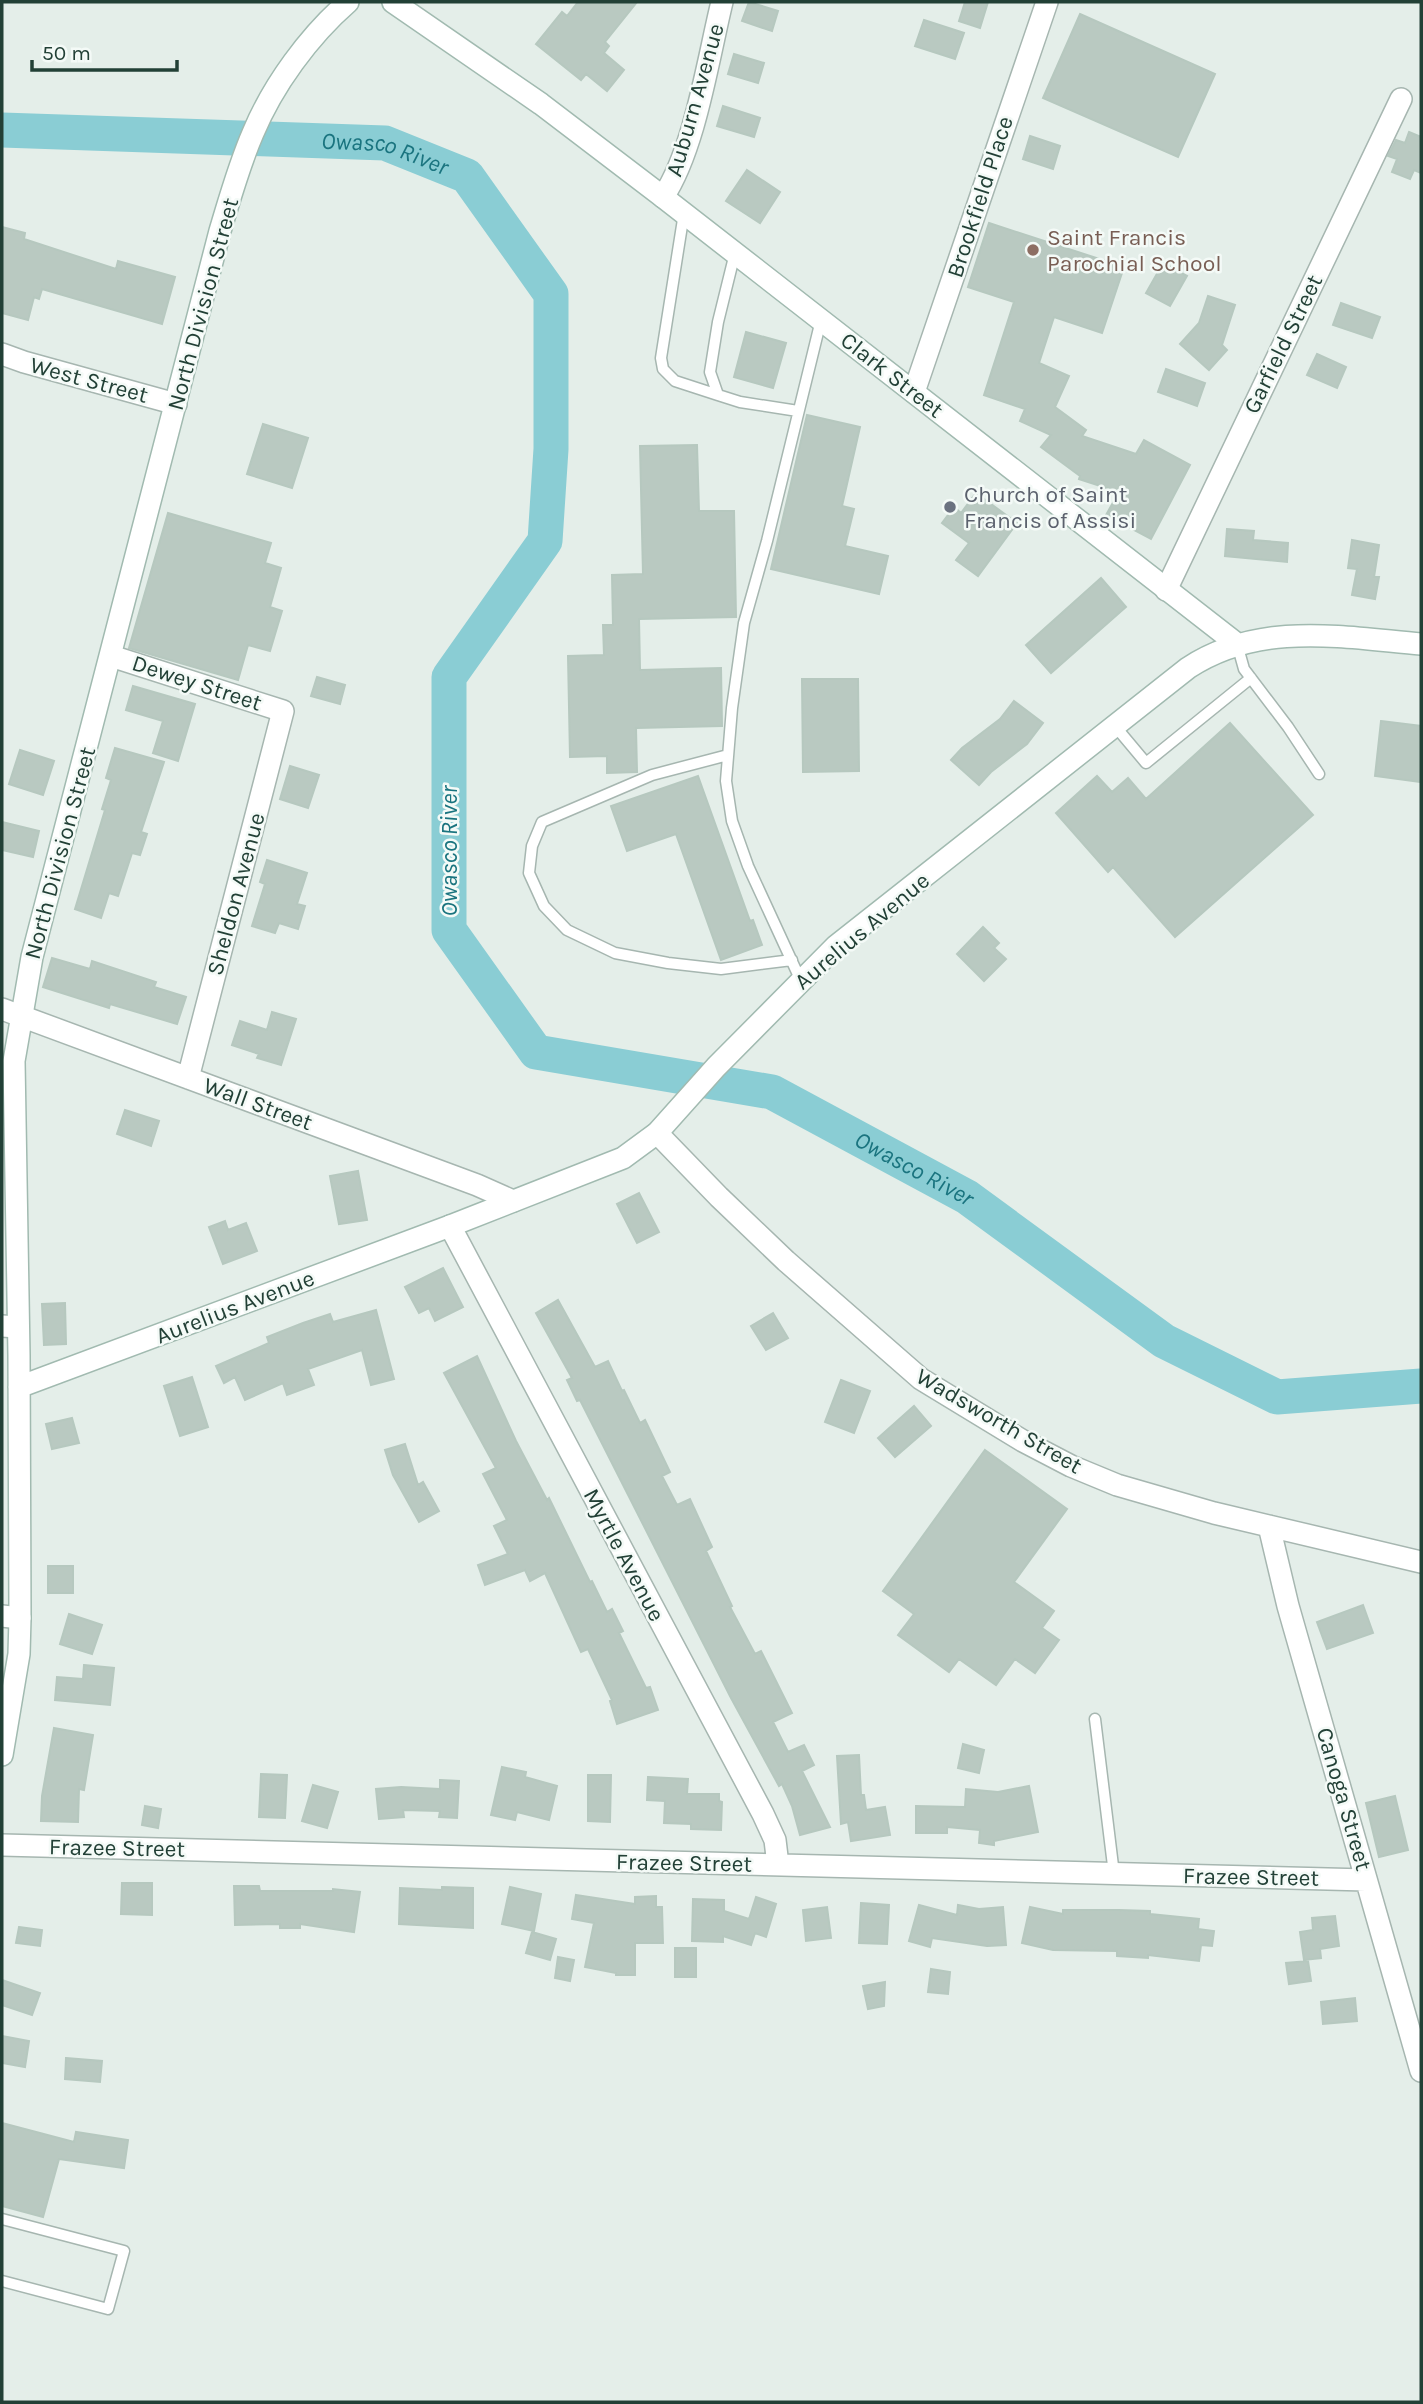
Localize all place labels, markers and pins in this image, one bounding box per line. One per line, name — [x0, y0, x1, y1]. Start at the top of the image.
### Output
place label: Saint Francis Parochial School — [1047, 224, 1222, 277]
marker: Saint Francis Parochial School — [1025, 242, 1041, 258]
place label: Church of Saint Francis of Assisi — [964, 481, 1136, 534]
marker: Church of Saint Francis of Assisi — [942, 499, 958, 515]

